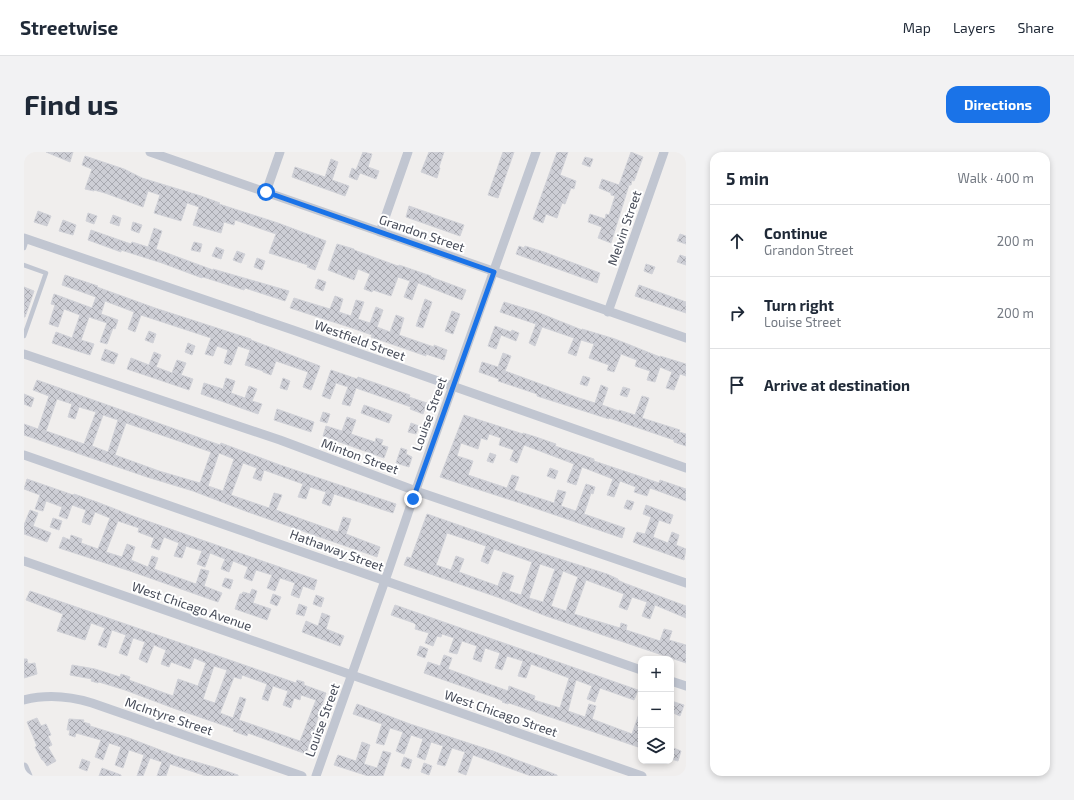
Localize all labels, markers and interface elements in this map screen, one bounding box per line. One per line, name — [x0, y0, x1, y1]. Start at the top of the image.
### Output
text: Streetwise — [20, 16, 118, 39]
text: Map — [903, 19, 931, 36]
text: Layers — [953, 19, 995, 36]
text: Share — [1017, 19, 1054, 36]
button: Directions — [946, 86, 1050, 123]
text: Find us — [24, 87, 118, 121]
text: 5 min — [726, 168, 769, 188]
text: Walk · 400 m — [958, 170, 1034, 186]
route start — [257, 183, 275, 201]
street label: Melvin Street — [604, 188, 644, 268]
street label: Grandon Street — [377, 211, 467, 255]
text: Continue — [764, 224, 827, 242]
icon: ahead — [726, 230, 748, 252]
text: 200 m — [997, 233, 1034, 249]
text: Grandon Street — [764, 242, 853, 258]
text: Turn right — [764, 296, 834, 314]
icon: right — [726, 302, 748, 324]
text: 200 m — [997, 305, 1034, 321]
text: Louise Street — [764, 314, 841, 330]
street label: Westfield Street — [312, 316, 408, 364]
icon: arrive — [726, 374, 748, 396]
street label: Louise Street — [408, 375, 450, 453]
text: Arrive at destination — [764, 376, 910, 394]
street label: Minton Street — [319, 435, 401, 477]
route end — [404, 490, 422, 508]
street label: Hathaway Street — [288, 526, 386, 574]
street label: West Chicago Avenue — [130, 578, 254, 634]
map controls — [638, 656, 674, 764]
button: + — [638, 656, 674, 692]
street label: Louise Street — [301, 681, 343, 759]
street label: West Chicago Street — [442, 686, 560, 740]
button: − — [638, 692, 674, 728]
street label: McIntyre Street — [123, 694, 215, 738]
button: layers — [638, 728, 674, 764]

